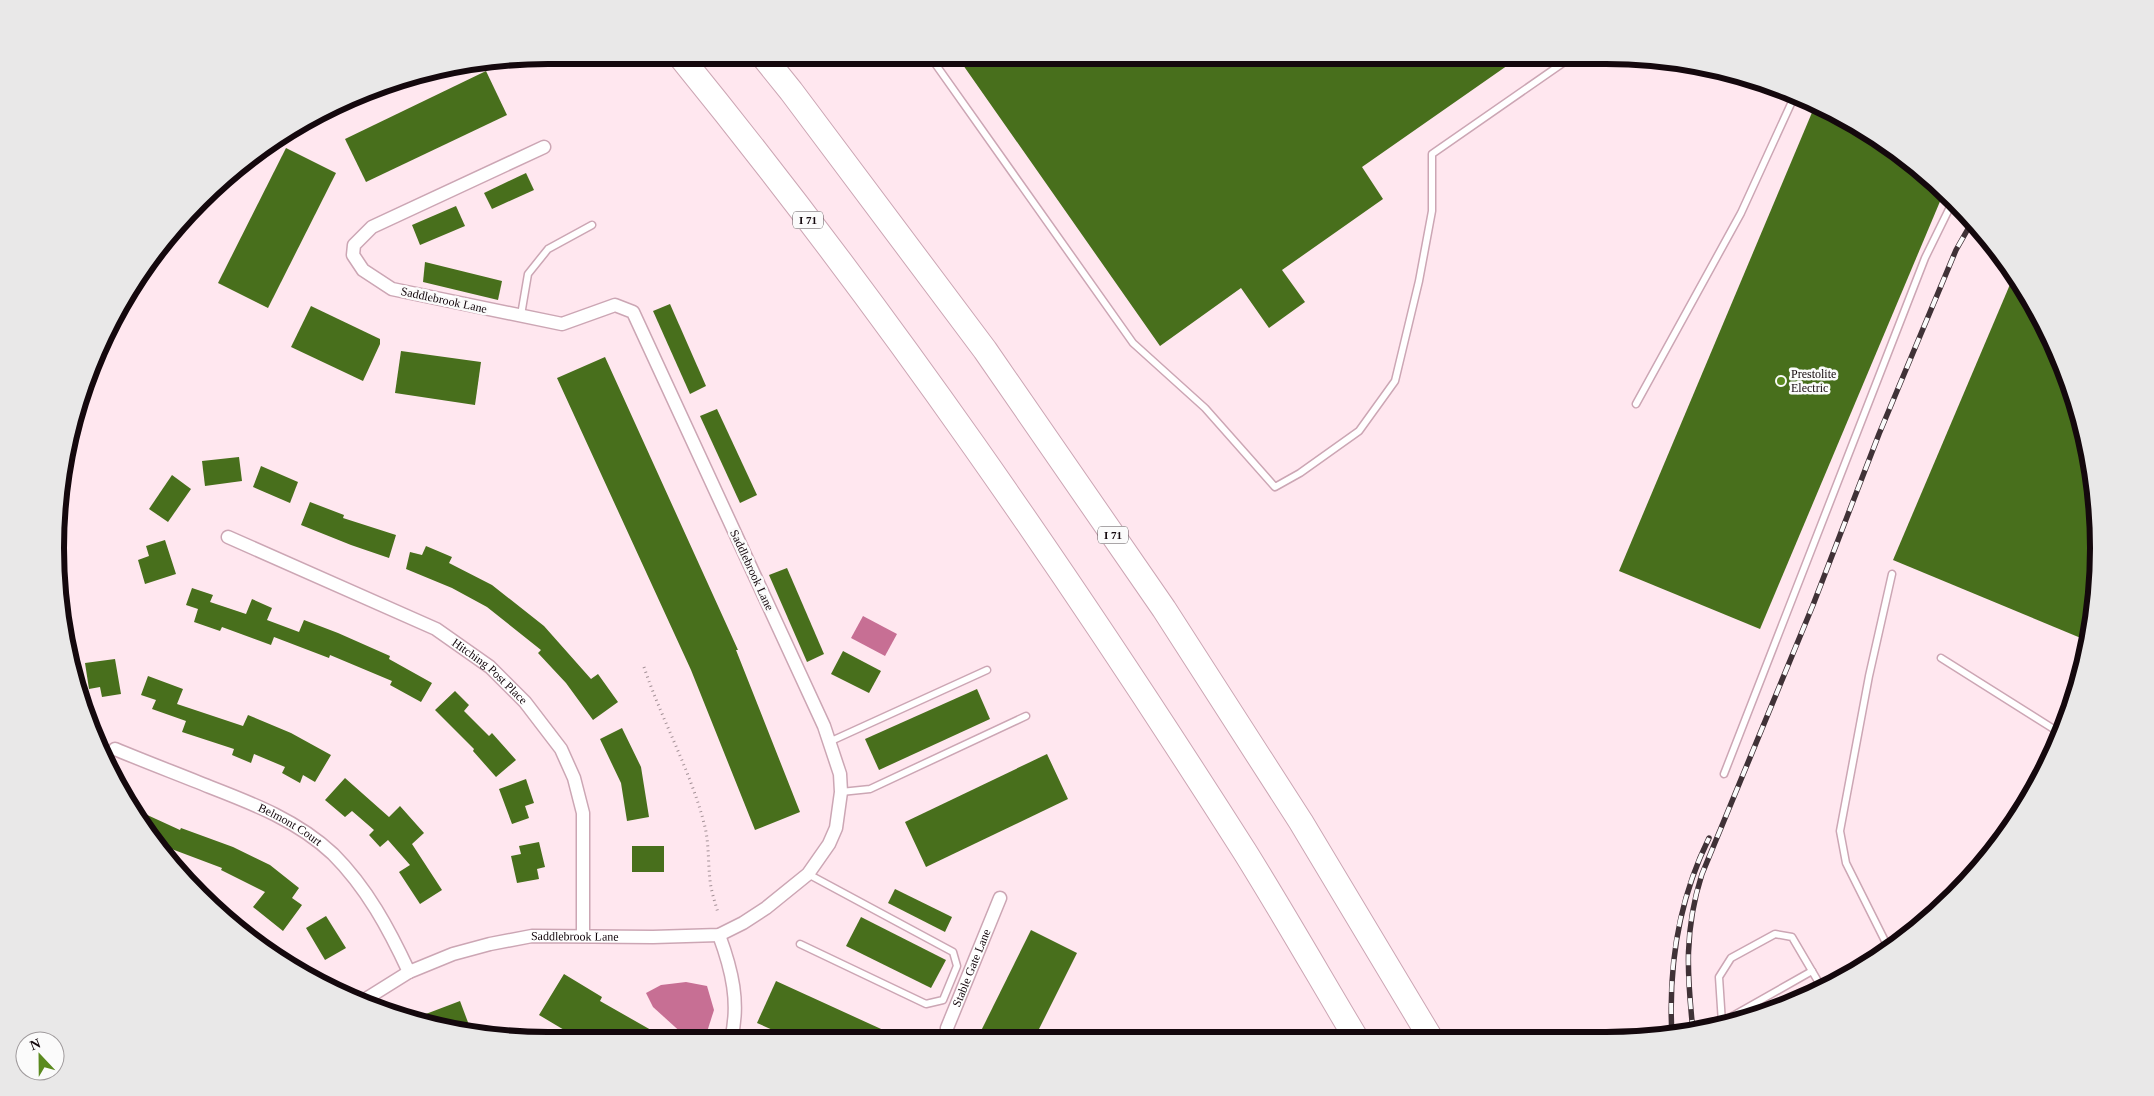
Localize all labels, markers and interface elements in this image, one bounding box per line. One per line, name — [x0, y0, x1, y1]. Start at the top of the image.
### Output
road number: I 71 — [793, 212, 823, 228]
street label: Saddlebrook Lane — [400, 284, 488, 316]
place label: Prestolite Electric — [1791, 367, 1836, 395]
marker: Prestolite Electric — [1775, 375, 1787, 387]
road number: I 71 — [1098, 526, 1128, 544]
street label: Saddlebrook Lane — [727, 527, 777, 613]
street label: Hitching Post Place — [449, 635, 530, 707]
street label: Belmont Court — [256, 801, 325, 849]
street label: Stable Gate Lane — [949, 927, 994, 1009]
street label: Saddlebrook Lane — [531, 929, 619, 944]
north arrow — [15, 1031, 65, 1081]
text: N — [28, 1036, 43, 1053]

